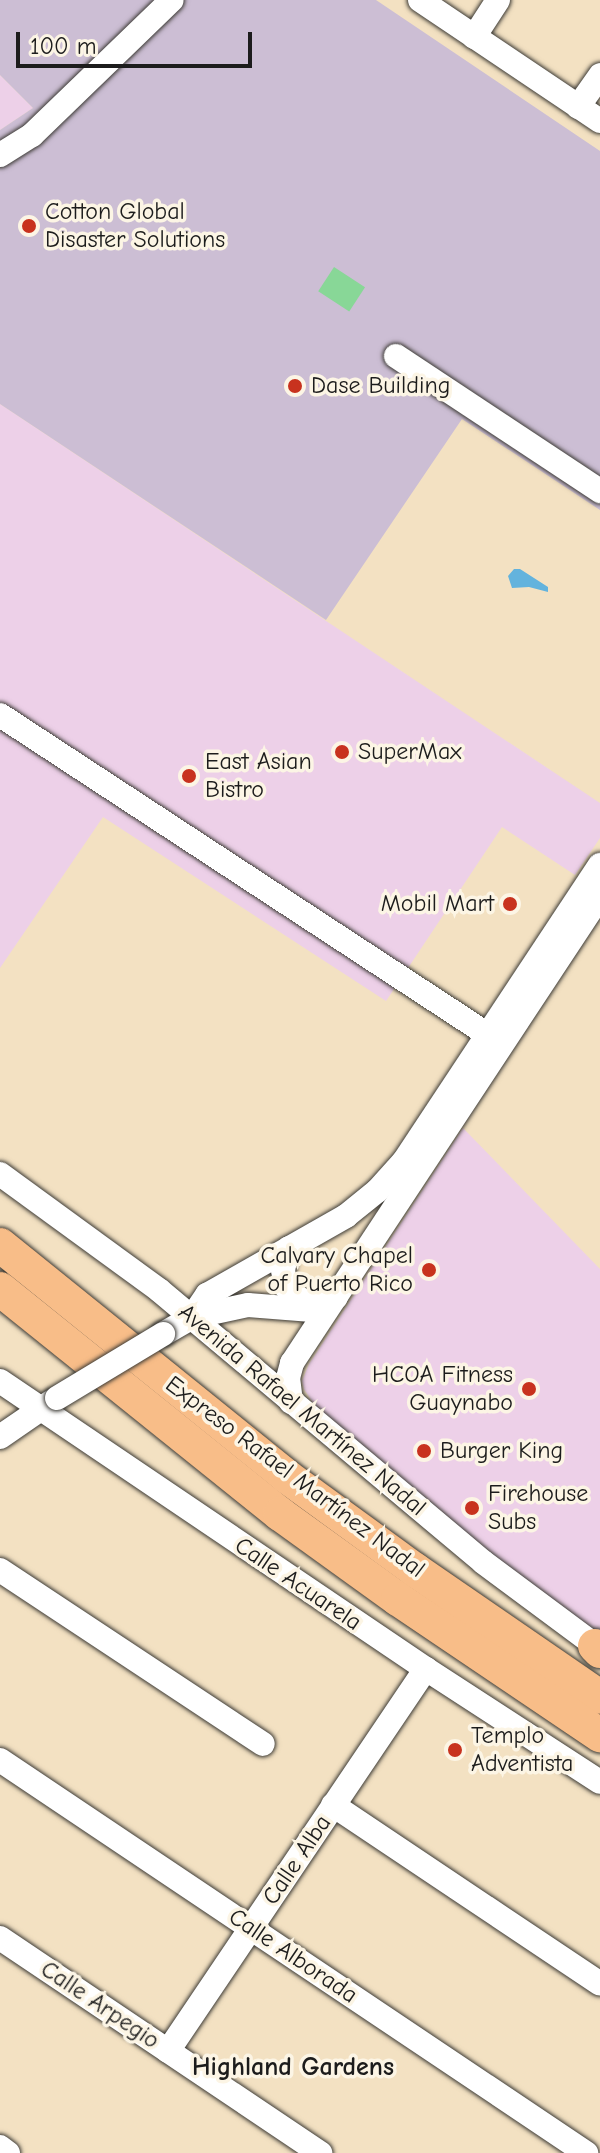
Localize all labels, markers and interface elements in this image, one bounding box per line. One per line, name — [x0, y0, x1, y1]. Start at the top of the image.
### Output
scale bar — [20, 16, 256, 66]
text: 100 m — [30, 32, 97, 60]
place label: Cotton Global Disaster Solutions — [45, 198, 225, 254]
marker: Cotton Global Disaster Solutions — [20, 217, 38, 235]
place label: Dase Building — [311, 372, 450, 400]
marker: Dase Building — [286, 377, 304, 395]
place label: SuperMax — [358, 738, 462, 766]
marker: SuperMax — [333, 743, 351, 761]
place label: East Asian Bistro — [205, 748, 312, 804]
marker: East Asian Bistro — [180, 767, 198, 785]
place label: Mobil Mart — [381, 890, 494, 918]
marker: Mobil Mart — [501, 895, 519, 913]
place label: Calvary Chapel of Puerto Rico — [260, 1242, 413, 1298]
marker: Calvary Chapel of Puerto Rico — [420, 1261, 438, 1279]
street label: Avenida Rafael Martínez Nadal — [172, 1298, 432, 1522]
place label: HCOA Fitness Guaynabo — [372, 1361, 513, 1417]
street label: Expreso Rafael Martínez Nadal — [160, 1370, 430, 1584]
marker: HCOA Fitness Guaynabo — [520, 1380, 538, 1398]
place label: Burger King — [440, 1437, 563, 1465]
marker: Burger King — [415, 1442, 433, 1460]
place label: Firehouse Subs — [488, 1480, 588, 1536]
marker: Firehouse Subs — [463, 1499, 481, 1517]
street label: Calle Acuarela — [229, 1531, 367, 1637]
place label: Templo Adventista — [471, 1722, 573, 1778]
marker: Templo Adventista — [446, 1741, 464, 1759]
street label: Calle Alba — [257, 1810, 337, 1910]
street label: Calle Alborada — [223, 1902, 363, 2010]
street label: Calle Arpegio — [35, 1955, 165, 2055]
district label: Highland Gardens — [192, 2052, 394, 2084]

